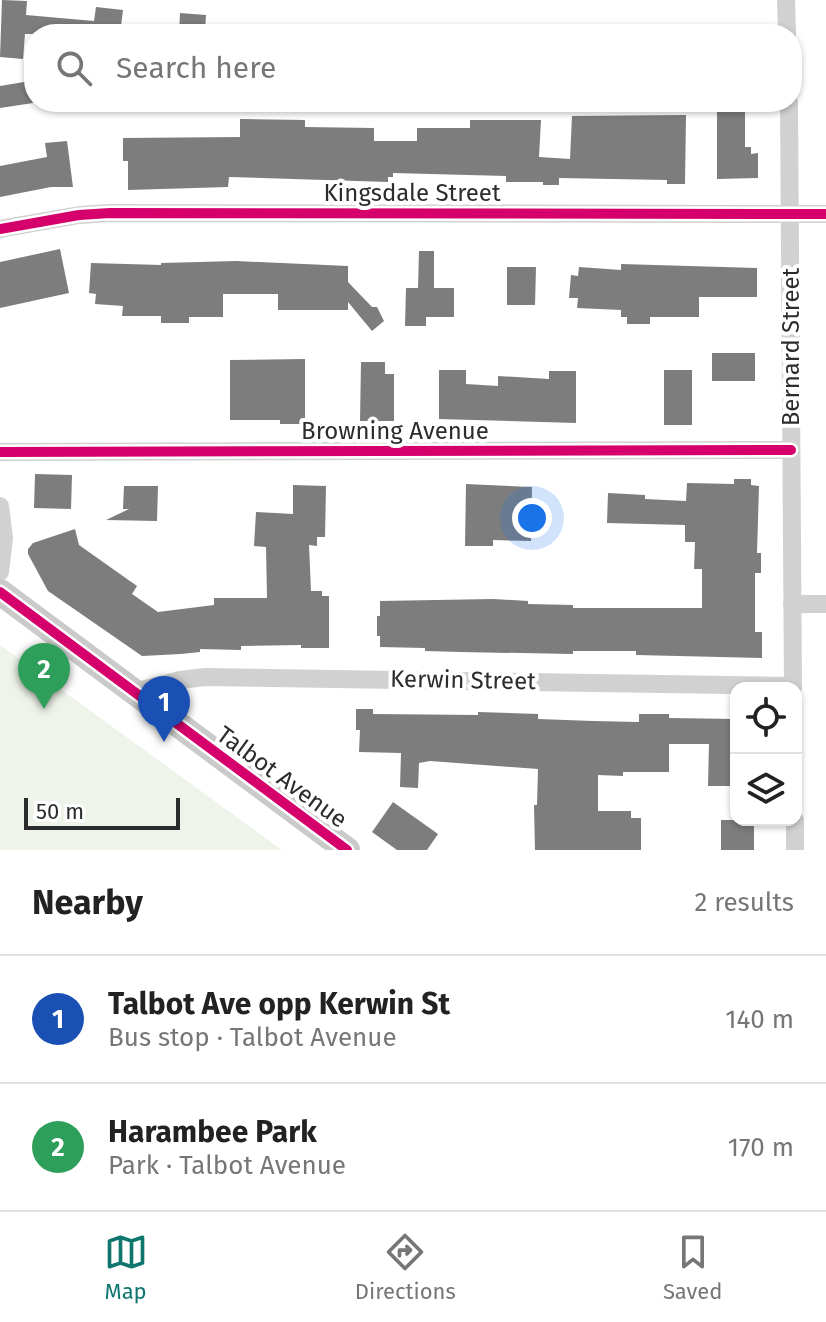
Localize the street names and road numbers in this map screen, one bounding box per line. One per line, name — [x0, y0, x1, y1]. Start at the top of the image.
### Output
street label: Kingsdale Street — [323, 179, 501, 207]
street label: Bernard Street — [777, 267, 805, 426]
street label: Browning Avenue — [301, 417, 489, 445]
street label: Kerwin Street — [390, 665, 536, 695]
street label: Talbot Avenue — [211, 720, 353, 834]

